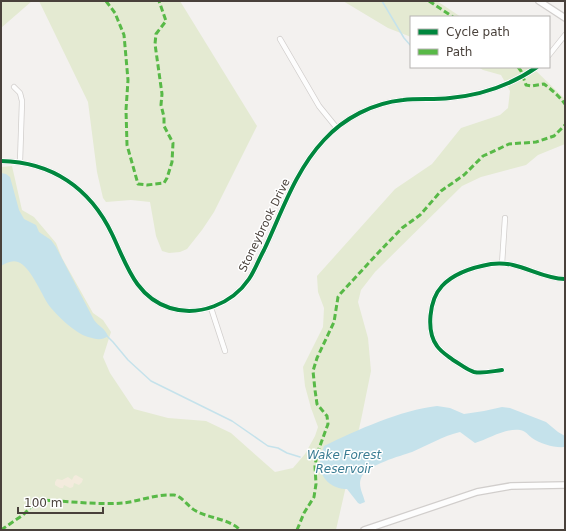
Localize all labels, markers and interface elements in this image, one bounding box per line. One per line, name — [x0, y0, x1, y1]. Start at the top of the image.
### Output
legend — [410, 16, 550, 68]
text: Cycle path — [446, 25, 510, 39]
text: Path — [446, 45, 472, 59]
street label: Stoneybrook Drive — [236, 176, 293, 274]
water label: Wake Forest Reservoir — [307, 448, 382, 476]
scale bar — [18, 489, 103, 515]
text: 100 m — [24, 496, 62, 510]

